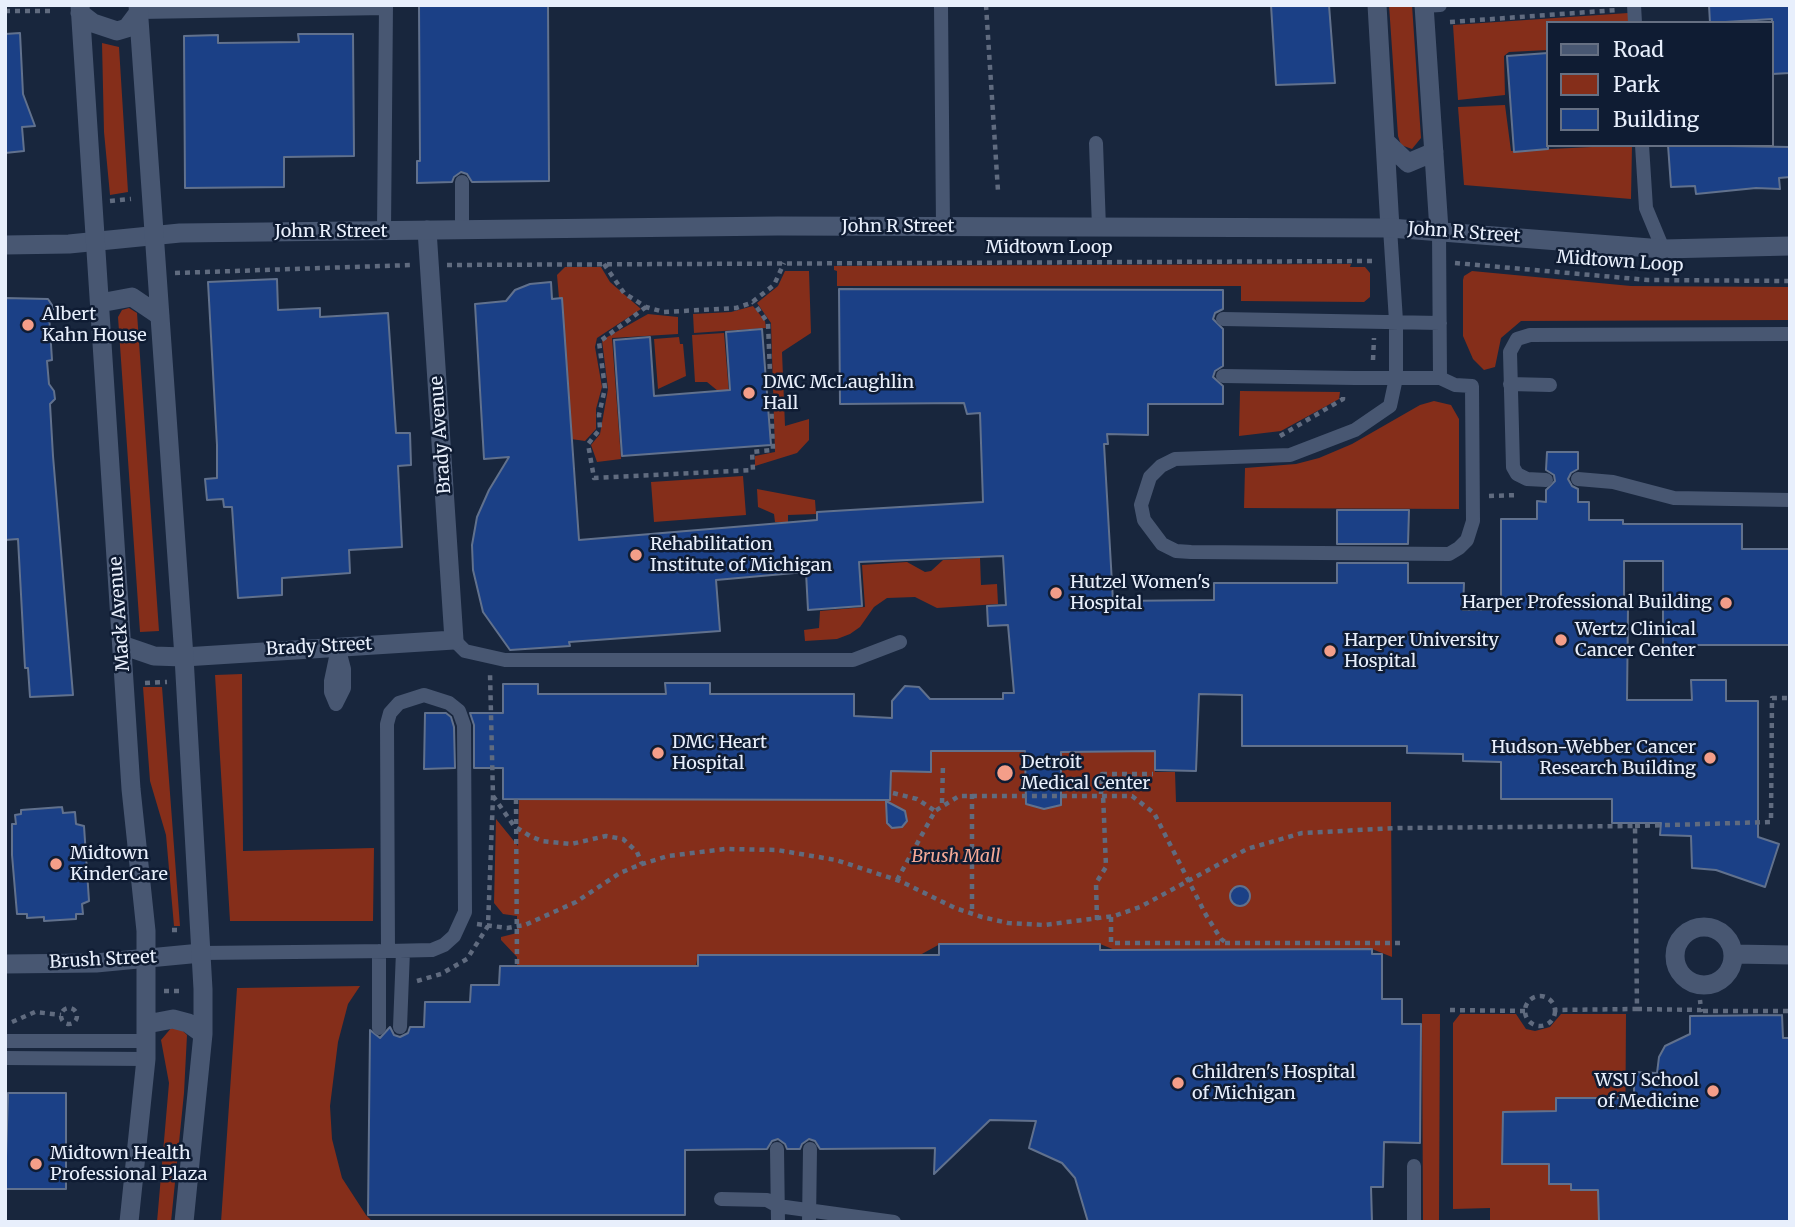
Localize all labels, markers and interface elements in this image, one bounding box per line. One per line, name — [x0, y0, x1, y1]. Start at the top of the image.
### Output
legend — [1546, 21, 1774, 147]
text: Road — [1613, 36, 1664, 63]
text: Park — [1613, 71, 1660, 98]
text: Building — [1613, 106, 1699, 133]
street label: John R Street — [842, 216, 954, 238]
street label: John R Street — [1407, 218, 1521, 248]
street label: John R Street — [275, 221, 387, 243]
street label: Midtown Loop — [985, 237, 1113, 259]
street label: Midtown Loop — [1556, 247, 1684, 277]
place label: Albert Kahn House — [42, 304, 147, 346]
marker: Albert Kahn House — [20, 317, 36, 333]
place label: DMC McLaughlin Hall — [763, 372, 914, 414]
street label: Brady Avenue — [426, 375, 456, 495]
marker: DMC McLaughlin Hall — [741, 385, 757, 401]
place label: Rehabilitation Institute of Michigan — [650, 534, 832, 576]
marker: Rehabilitation Institute of Michigan — [628, 547, 644, 563]
street label: Mack Avenue — [105, 556, 135, 672]
place label: Hutzel Women's Hospital — [1070, 572, 1210, 614]
marker: Hutzel Women's Hospital — [1048, 585, 1064, 601]
place label: Harper Professional Building — [1462, 592, 1712, 614]
marker: Harper Professional Building — [1718, 595, 1734, 611]
place label: Wertz Clinical Cancer Center — [1575, 619, 1696, 662]
place label: Harper University Hospital — [1344, 630, 1499, 672]
marker: Wertz Clinical Cancer Center — [1553, 632, 1569, 648]
street label: Brady Street — [265, 633, 373, 661]
marker: Harper University Hospital — [1322, 643, 1338, 659]
place label: DMC Heart Hospital — [672, 732, 767, 774]
place label: Hudson-Webber Cancer Research Building — [1491, 737, 1696, 780]
marker: DMC Heart Hospital — [650, 745, 666, 761]
marker: Hudson-Webber Cancer Research Building — [1702, 750, 1718, 766]
place label: Detroit Medical Center — [1021, 752, 1150, 794]
marker: Detroit Medical Center — [995, 763, 1015, 783]
place label: Midtown KinderCare — [70, 843, 168, 886]
park label: Brush Mall — [911, 846, 1001, 868]
marker: Midtown KinderCare — [48, 856, 64, 872]
street label: Brush Street — [49, 946, 157, 974]
place label: Children's Hospital of Michigan — [1192, 1062, 1356, 1104]
place label: WSU School of Medicine — [1594, 1070, 1699, 1112]
marker: Children's Hospital of Michigan — [1170, 1075, 1186, 1091]
marker: WSU School of Medicine — [1705, 1083, 1721, 1099]
place label: Midtown Health Professional Plaza — [50, 1143, 207, 1186]
marker: Midtown Health Professional Plaza — [28, 1156, 44, 1172]

